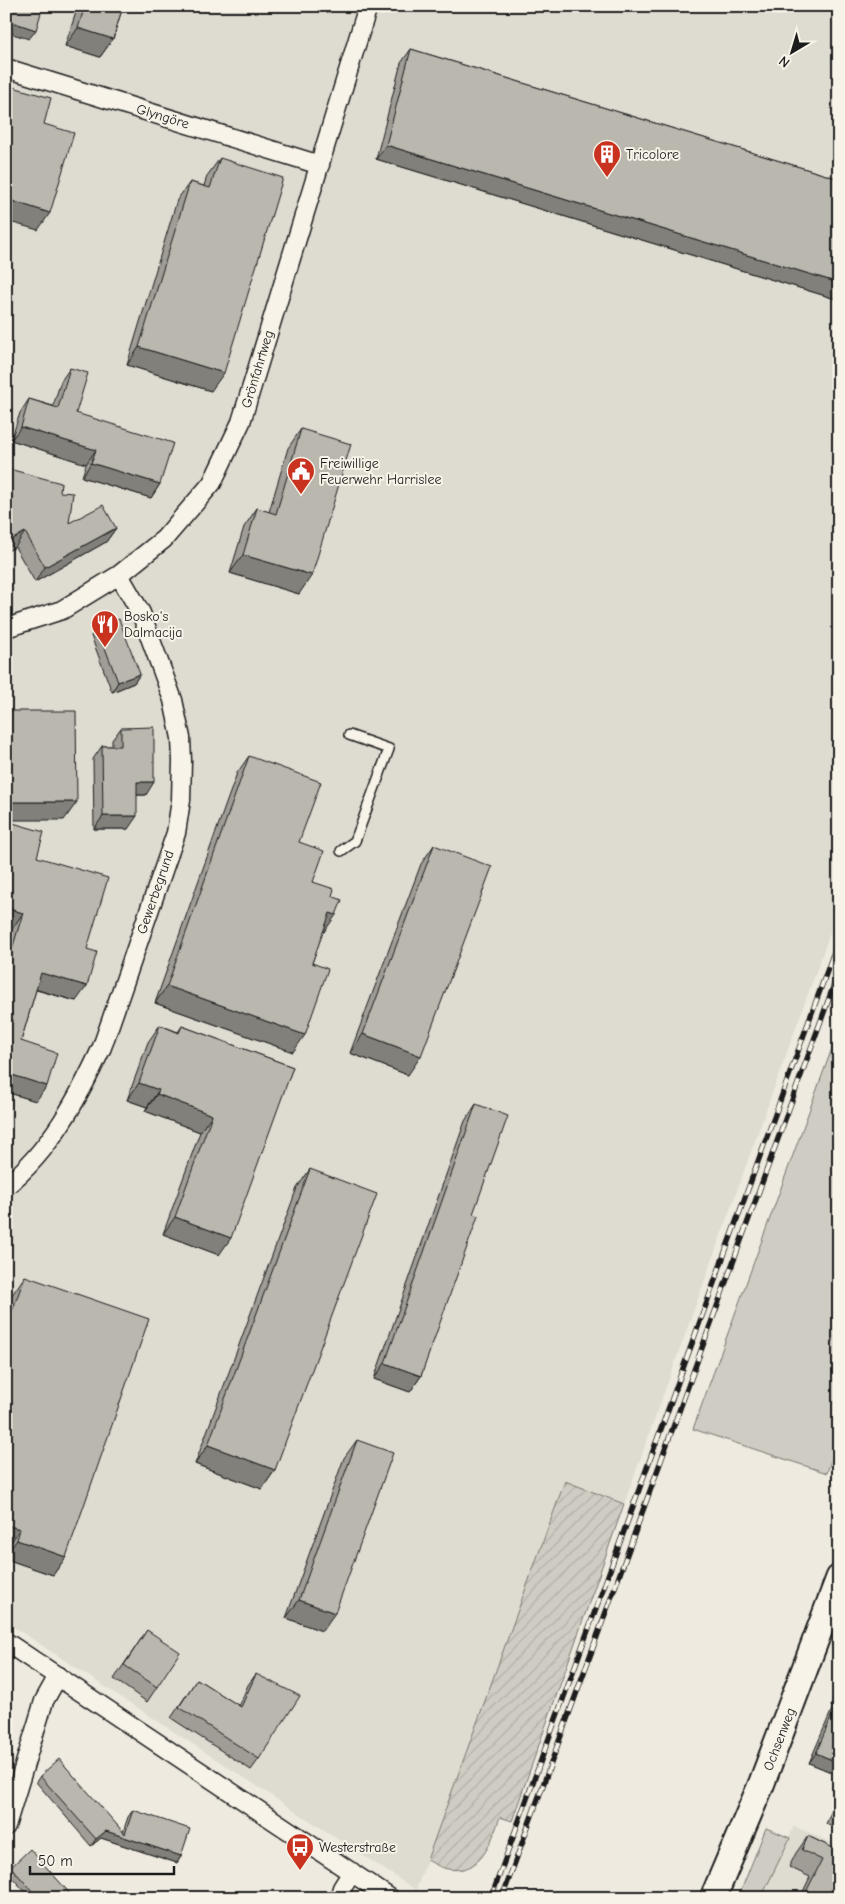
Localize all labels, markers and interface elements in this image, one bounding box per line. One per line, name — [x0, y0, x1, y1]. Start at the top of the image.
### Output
north arrow — [768, 28, 818, 78]
text: N — [775, 52, 793, 71]
street label: Glyngöre — [134, 100, 191, 133]
building icon: Tricolore — [592, 139, 622, 178]
place label: Tricolore — [626, 146, 679, 163]
street label: Grönfahrtweg — [238, 328, 277, 410]
place label: Freiwillige Feuerwehr Harrislee — [320, 455, 441, 488]
public building icon: Freiwillige Feuerwehr Harrislee — [286, 456, 316, 495]
place label: Bosko's Dalmacija — [124, 608, 182, 641]
restaurant icon: Bosko's Dalmacija — [90, 609, 120, 648]
street label: Gewerbegrund — [133, 848, 178, 936]
street label: Ochsenweg — [760, 1705, 799, 1773]
bus stop icon: Westerstraße — [285, 1832, 315, 1871]
place label: Westerstraße — [319, 1839, 396, 1856]
scale bar — [30, 1844, 174, 1876]
text: 50 m — [38, 1852, 73, 1870]

